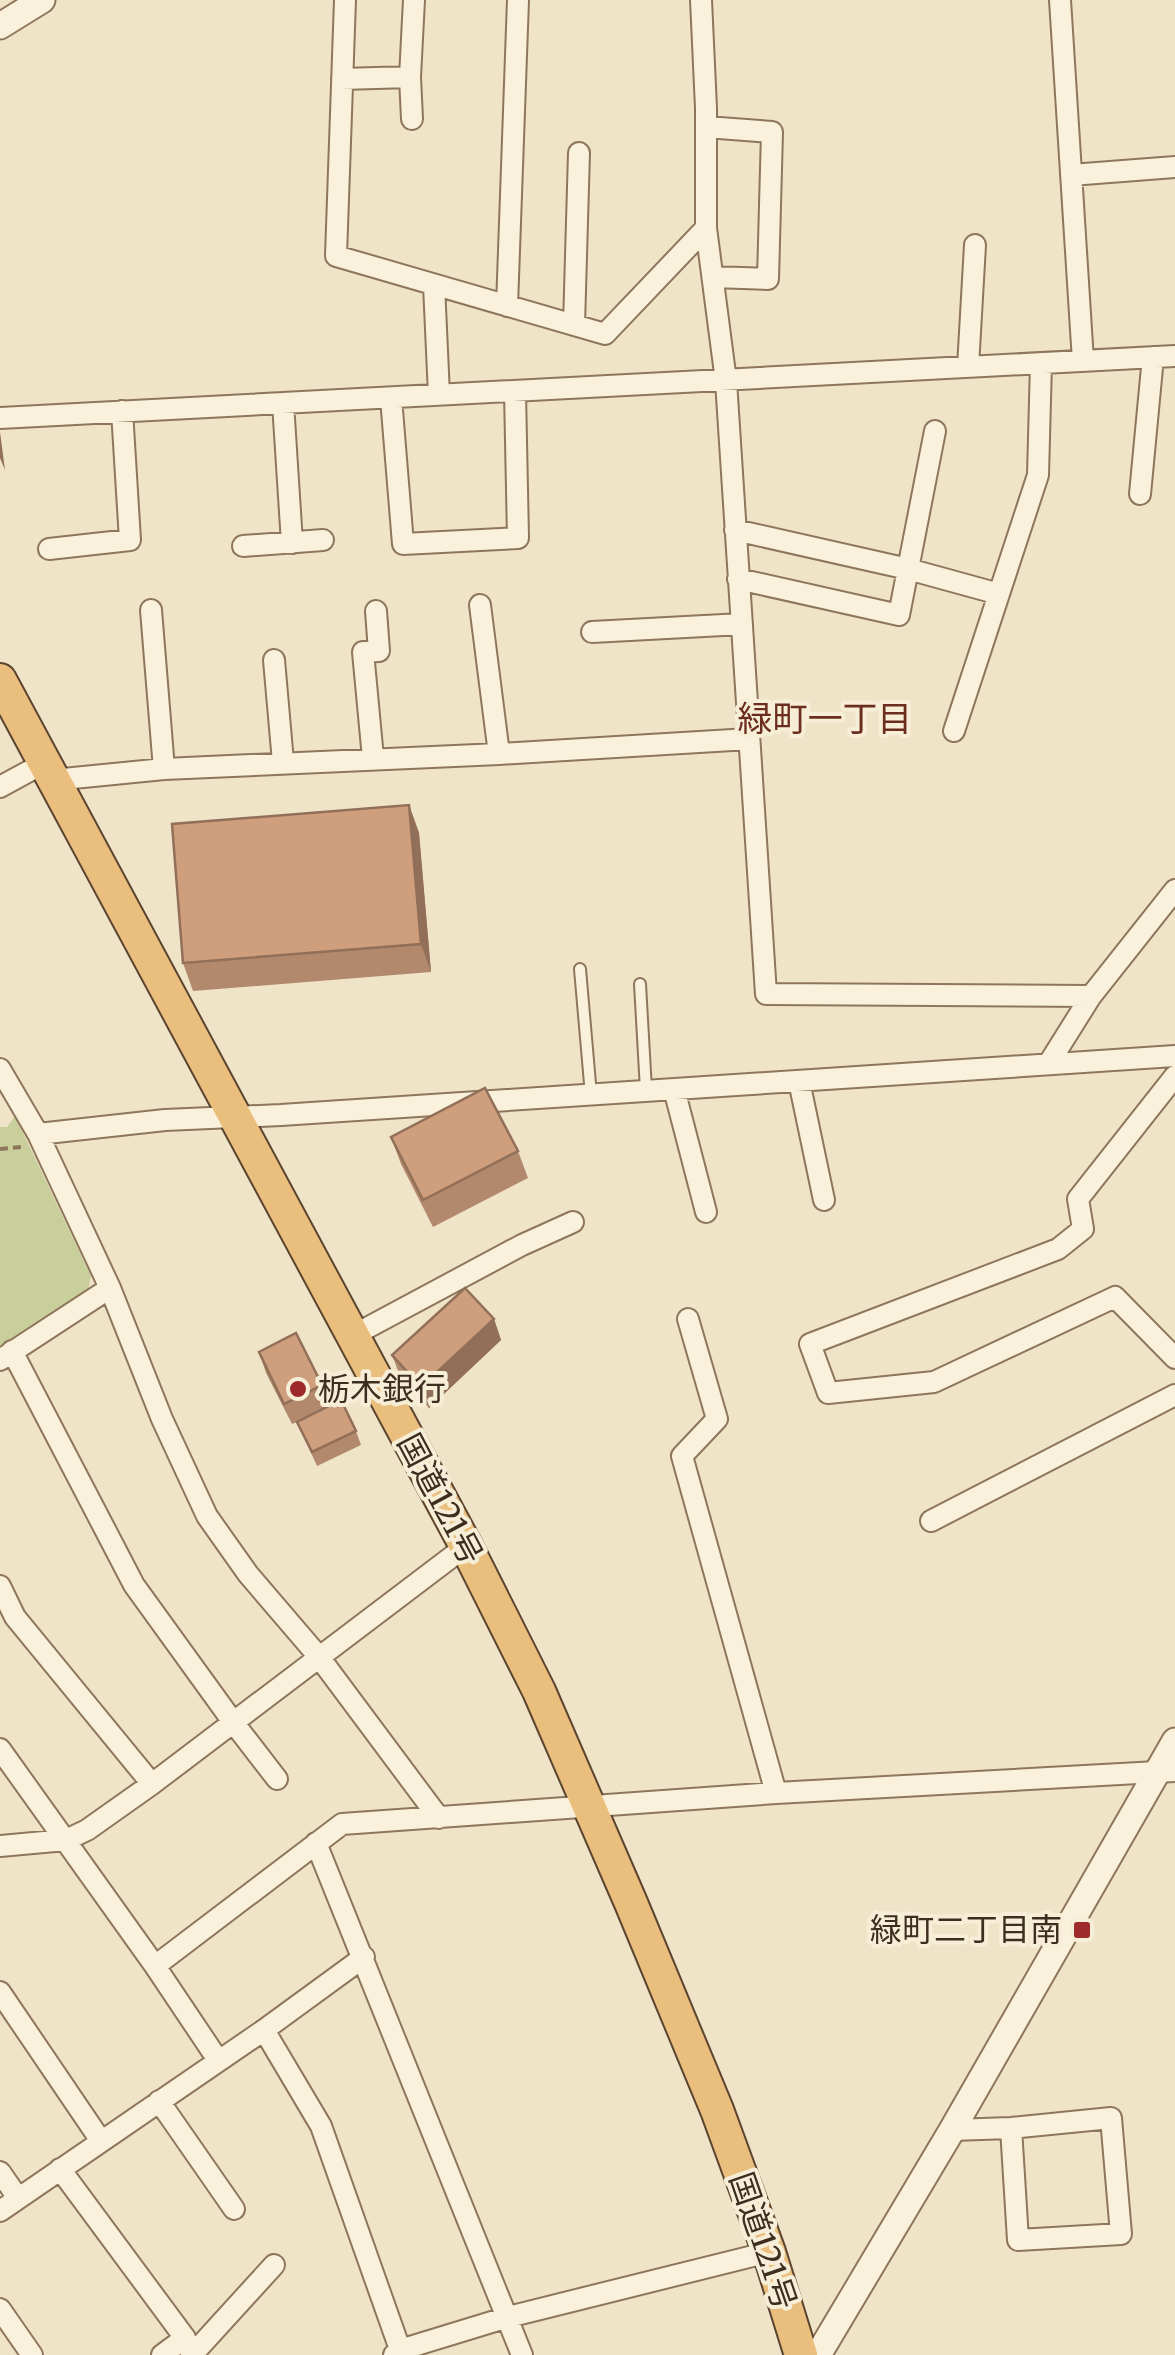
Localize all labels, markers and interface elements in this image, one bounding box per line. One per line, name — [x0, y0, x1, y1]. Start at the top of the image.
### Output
district label: 緑町一丁目 — [737, 697, 913, 741]
place label: 栃木銀行 — [318, 1369, 446, 1409]
marker: 栃木銀行 — [287, 1378, 309, 1400]
street label: 国道121号 — [389, 1427, 491, 1571]
place label: 緑町二丁目南 — [870, 1910, 1062, 1950]
marker: 緑町二丁目南 — [1071, 1919, 1093, 1941]
street label: 国道121号 — [721, 2167, 805, 2315]

